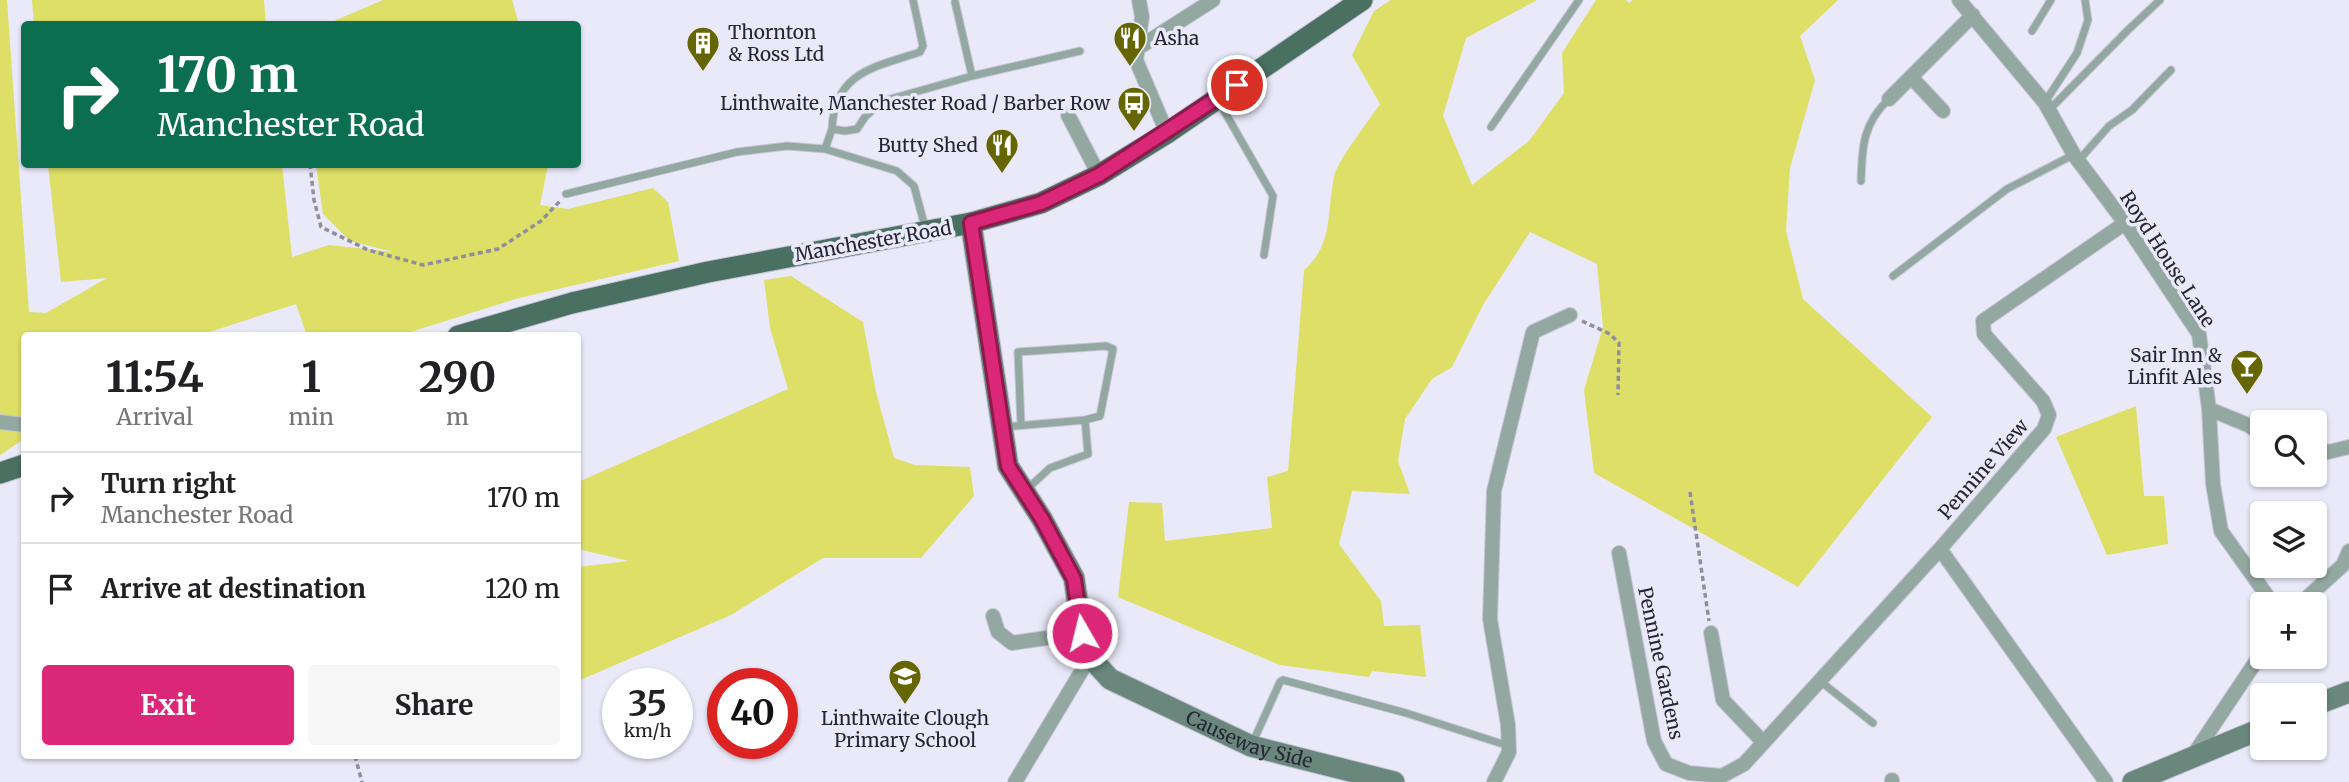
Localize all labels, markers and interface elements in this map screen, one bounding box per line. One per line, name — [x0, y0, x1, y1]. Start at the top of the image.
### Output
restaurant icon: Asha — [1111, 19, 1149, 68]
place label: Thornton & Ross Ltd — [728, 20, 824, 66]
building icon: Thornton & Ross Ltd — [684, 24, 722, 73]
place label: Asha — [1153, 26, 1199, 50]
text: 170 m — [157, 44, 298, 105]
icon: right — [42, 49, 133, 140]
pin — [1207, 55, 1267, 115]
icon: arrive — [1218, 66, 1256, 104]
bus stop icon: Linthwaite, Manchester Road / Barber Row — [1115, 84, 1153, 133]
place label: Linthwaite, Manchester Road / Barber Row — [720, 91, 1111, 115]
text: Manchester Road — [157, 105, 425, 145]
restaurant icon: Butty Shed — [983, 126, 1021, 175]
place label: Butty Shed — [878, 133, 978, 157]
street label: Royd House Lane — [2115, 186, 2221, 332]
street label: Manchester Road — [793, 215, 953, 267]
place label: Sair Inn & Linfit Ales — [2127, 343, 2223, 389]
bar icon: Sair Inn & Linfit Ales — [2228, 347, 2266, 396]
text: 11:54 — [106, 351, 204, 403]
text: 1 — [301, 351, 321, 403]
text: 290 — [419, 351, 496, 403]
text: Arrival — [116, 402, 193, 431]
text: min — [288, 402, 334, 431]
text: m — [446, 402, 469, 431]
map controls — [2250, 410, 2327, 760]
button: search — [2250, 410, 2327, 487]
street label: Pennine View — [1933, 413, 2034, 524]
text: Turn right — [101, 467, 236, 500]
icon: right — [42, 479, 80, 517]
text: 170 m — [487, 481, 560, 514]
text: Manchester Road — [101, 500, 293, 529]
button: layers — [2250, 501, 2327, 578]
icon: arrive — [42, 570, 80, 608]
text: Arrive at destination — [101, 572, 366, 605]
text: 120 m — [485, 572, 560, 605]
street label: Pennine Gardens — [1633, 584, 1689, 742]
button: + — [2250, 592, 2327, 669]
position arrow — [1045, 596, 1119, 670]
school or university icon: Linthwaite Clough Primary School — [886, 657, 924, 706]
button: Exit — [42, 665, 294, 745]
button: Share — [308, 665, 560, 745]
speed limit sign: 40 — [707, 668, 798, 759]
text: 35 — [628, 682, 667, 726]
button: − — [2250, 683, 2327, 760]
street label: Causeway Side — [1182, 705, 1315, 773]
place label: Linthwaite Clough Primary School — [821, 706, 989, 752]
text: km/h — [624, 719, 671, 742]

